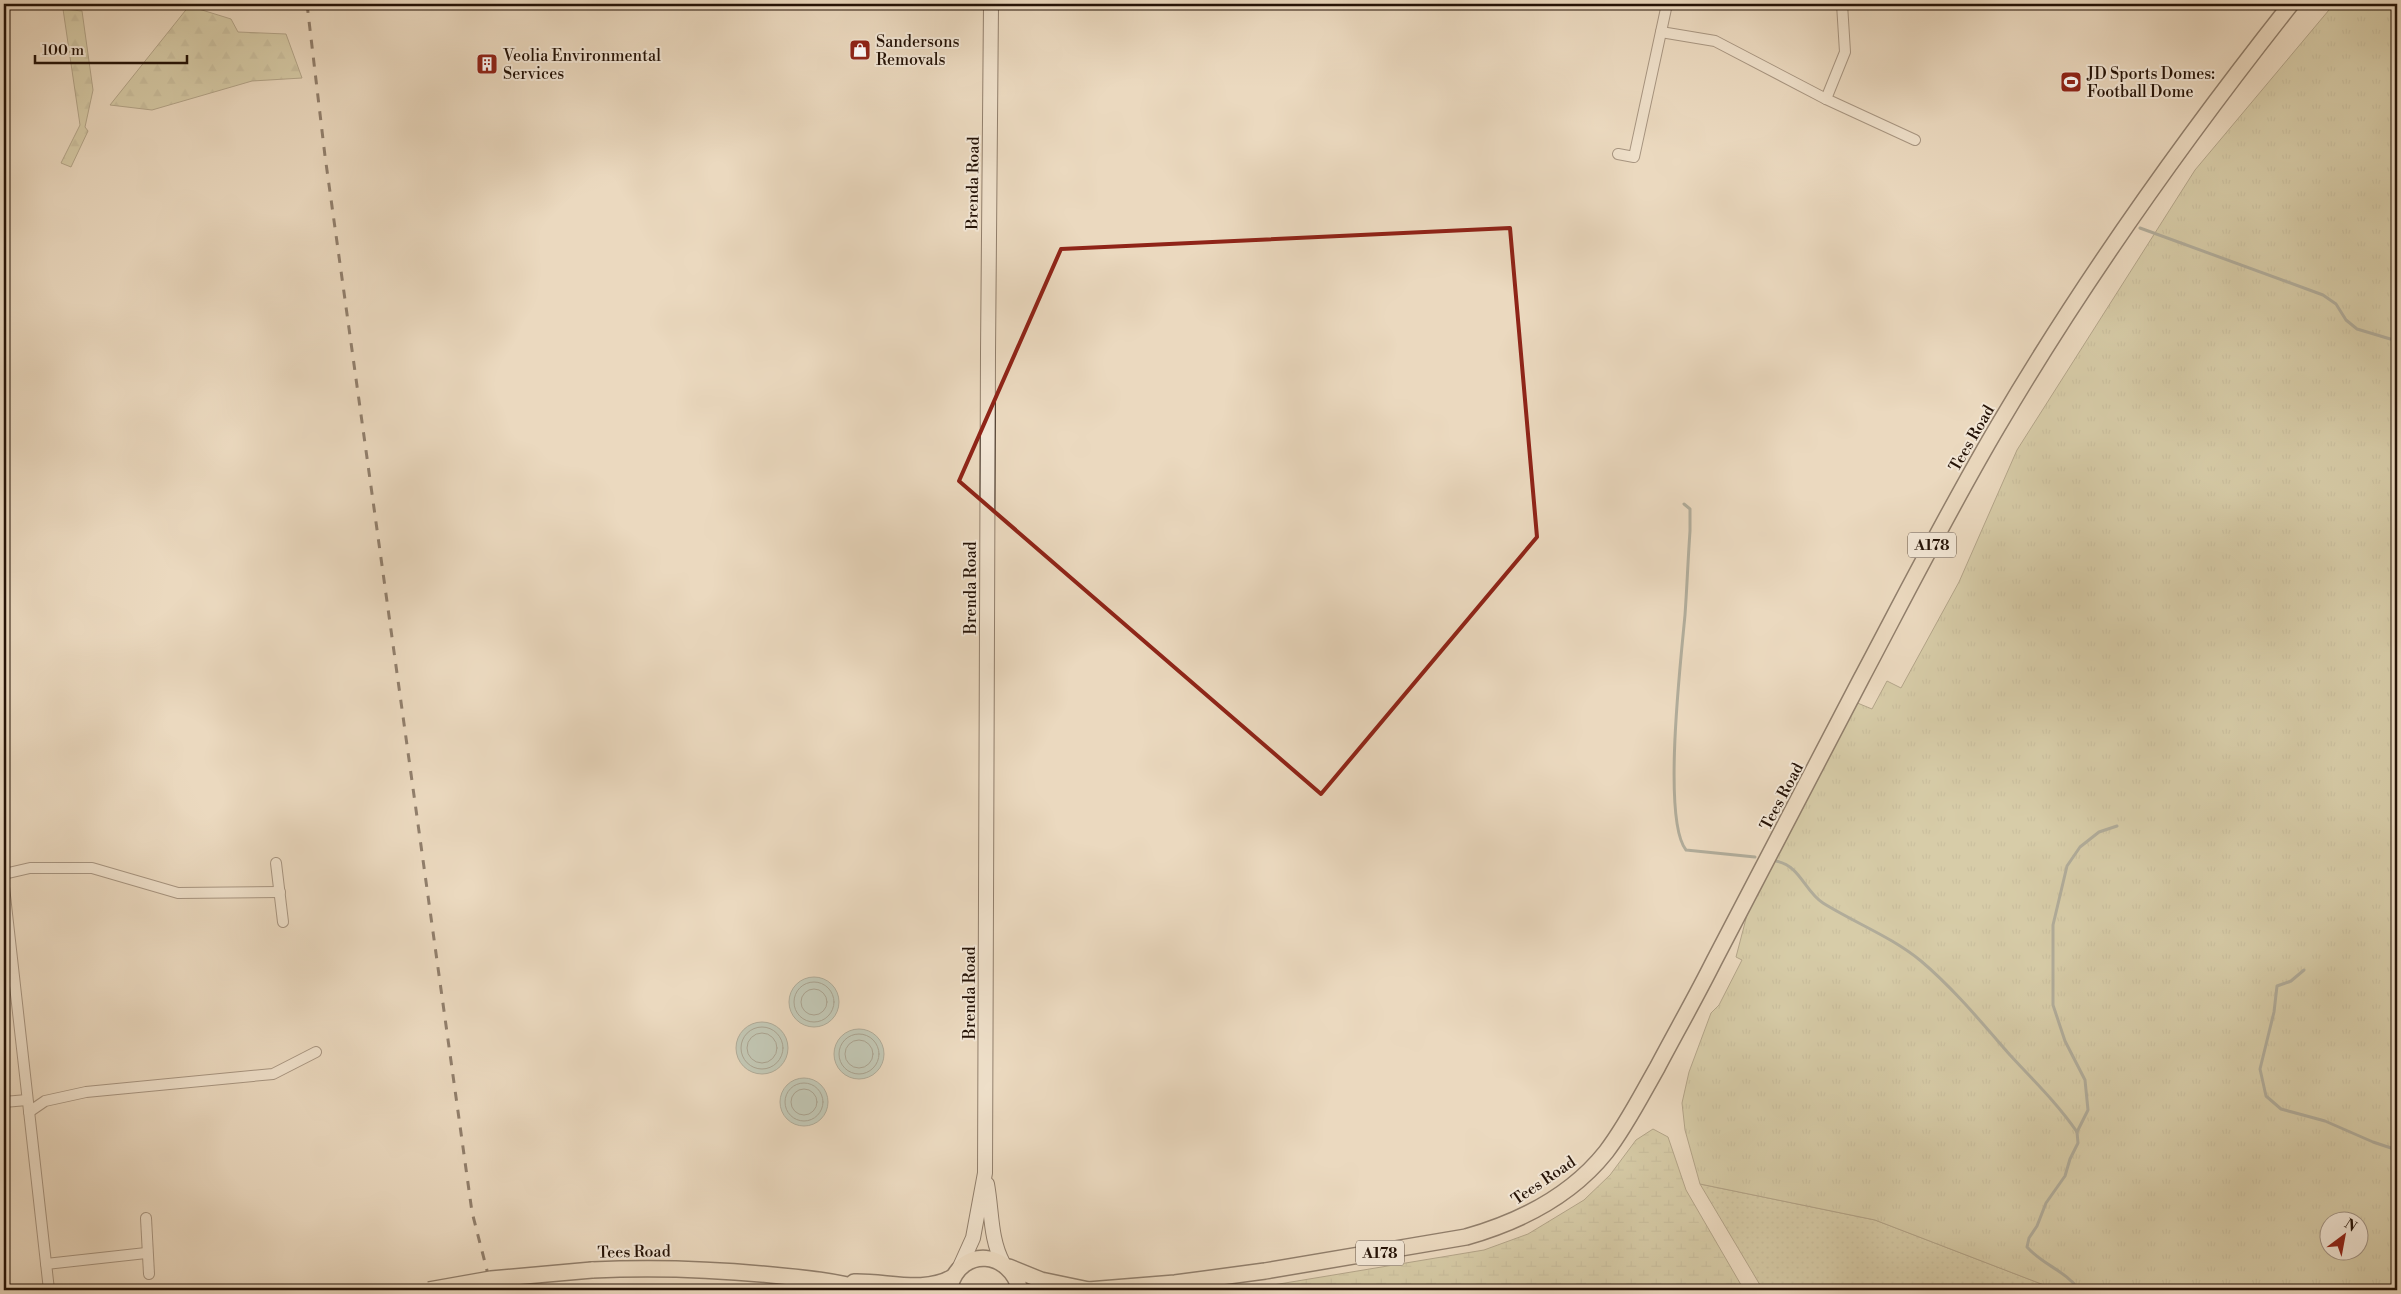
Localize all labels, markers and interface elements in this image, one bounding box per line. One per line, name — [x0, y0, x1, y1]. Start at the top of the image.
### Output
scale bar — [35, 32, 188, 64]
place label: Sandersons Removals — [876, 32, 959, 70]
shop icon: Sandersons Removals — [848, 38, 872, 62]
text: 100 m — [42, 41, 84, 60]
place label: Veolia Environmental Services — [502, 46, 661, 84]
building icon: Veolia Environmental Services — [475, 52, 499, 76]
place label: JD Sports Domes: Football Dome — [2086, 64, 2215, 102]
sports icon: JD Sports Domes: Football Dome — [2059, 70, 2083, 94]
street label: Brenda Road — [962, 136, 984, 231]
street label: Tees Road — [1945, 402, 1999, 475]
road number: A178 — [1908, 532, 1956, 558]
street label: Brenda Road — [961, 541, 981, 636]
street label: Tees Road — [1756, 759, 1808, 834]
street label: Brenda Road — [960, 946, 980, 1041]
street label: Tees Road — [1508, 1152, 1580, 1210]
north arrow — [2318, 1212, 2368, 1262]
text: N — [2341, 1215, 2360, 1236]
road number: A178 — [1356, 1240, 1404, 1266]
street label: Tees Road — [597, 1241, 671, 1263]

